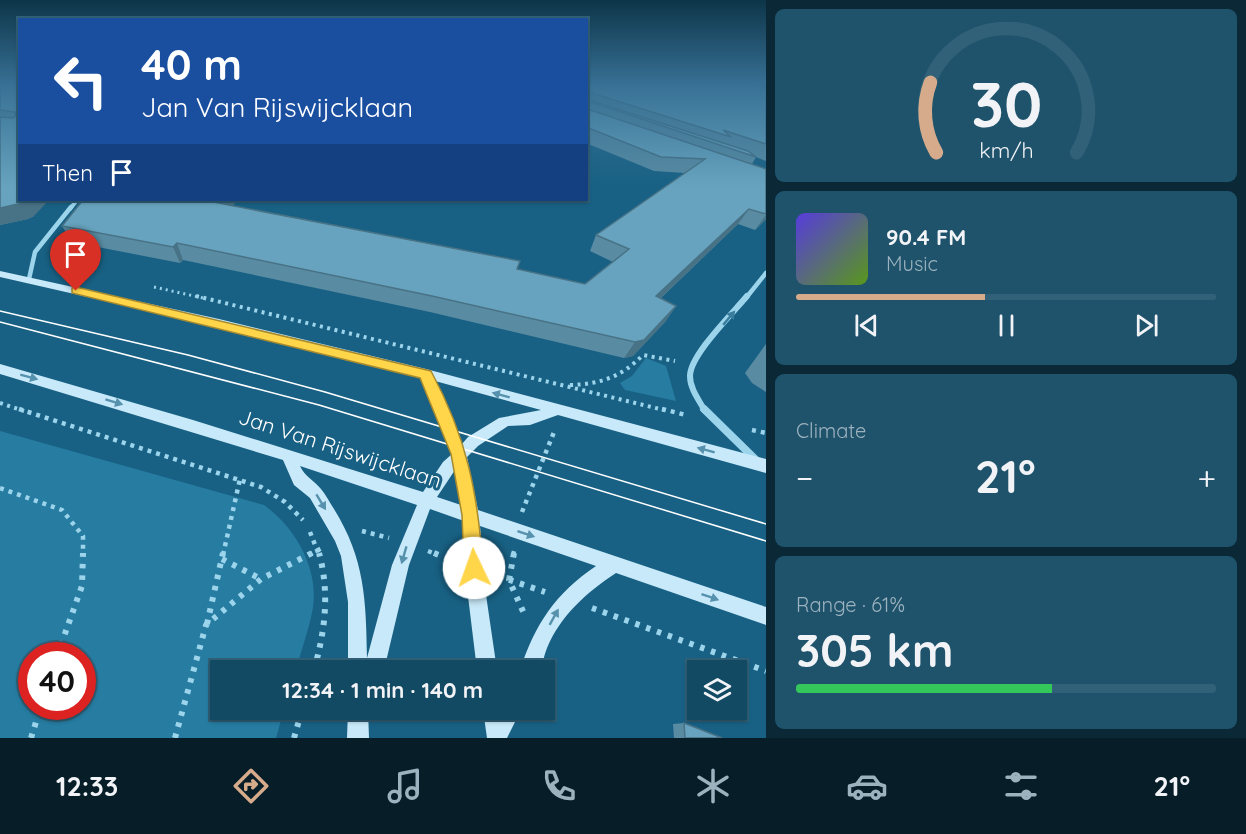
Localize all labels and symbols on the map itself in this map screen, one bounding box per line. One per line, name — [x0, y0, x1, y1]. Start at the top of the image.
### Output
pin — [50, 229, 101, 291]
one-way arrow — [722, 310, 734, 325]
one-way arrow — [20, 373, 38, 382]
one-way arrow — [492, 390, 510, 399]
one-way arrow — [105, 398, 123, 407]
street label: Jan Van Rijswijcklaan — [236, 403, 445, 493]
one-way arrow — [697, 445, 715, 454]
one-way arrow — [315, 494, 326, 510]
one-way arrow — [517, 530, 535, 539]
position arrow — [442, 536, 506, 600]
one-way arrow — [399, 546, 408, 564]
one-way arrow — [702, 593, 720, 603]
one-way arrow — [549, 609, 559, 626]
speed limit sign: 40 — [18, 642, 96, 720]

